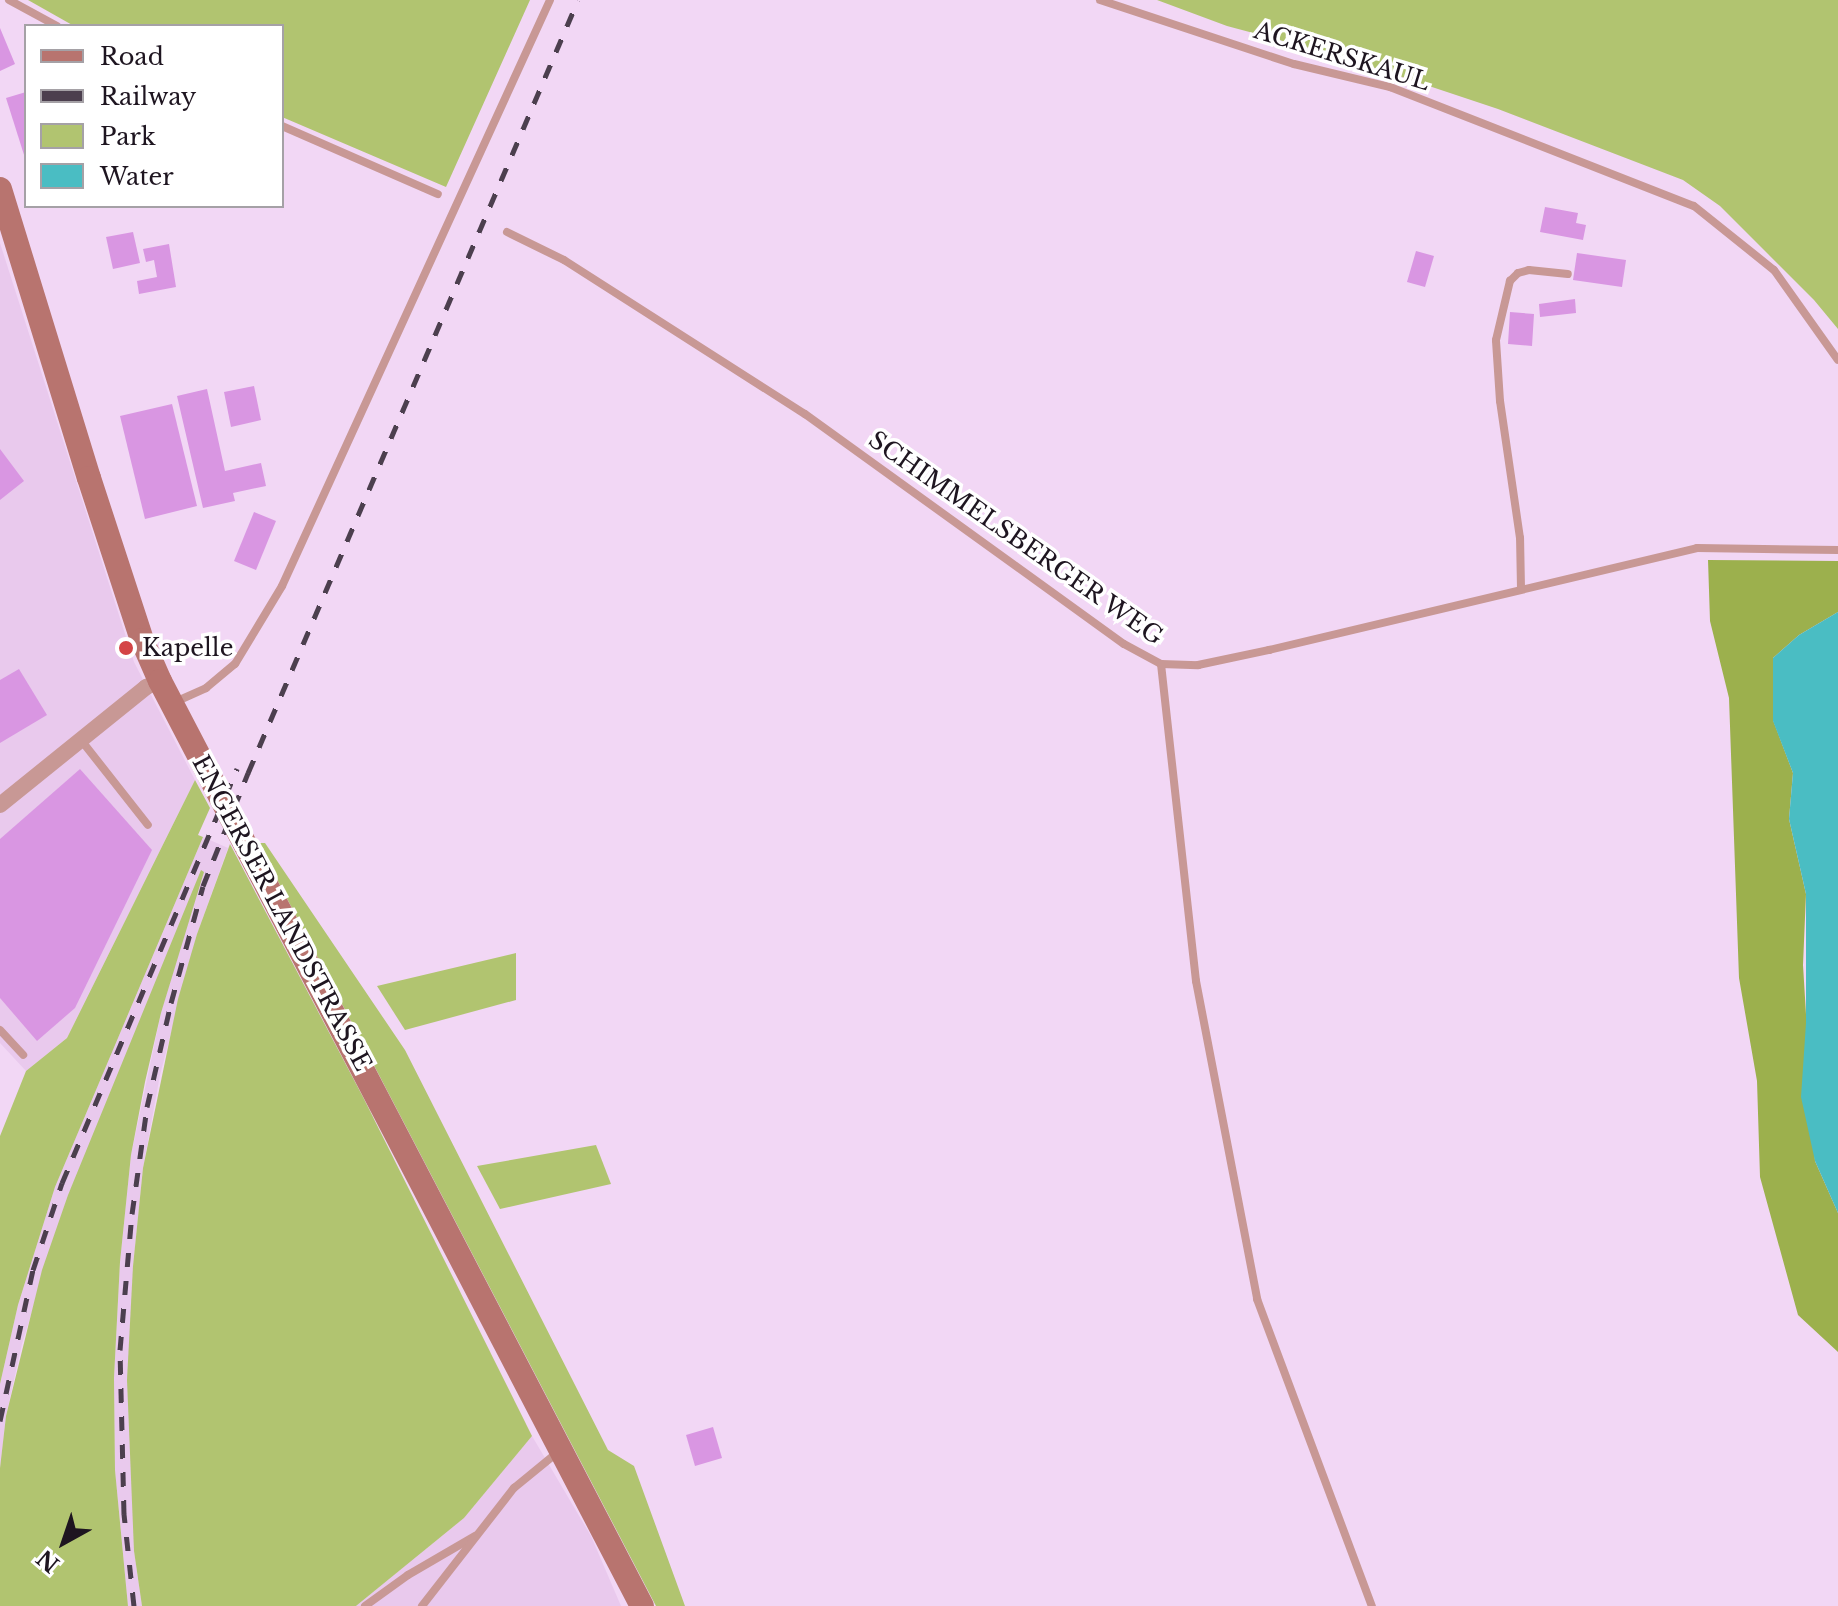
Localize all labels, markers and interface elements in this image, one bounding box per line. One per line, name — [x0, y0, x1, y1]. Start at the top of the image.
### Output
street label: ACKERSKAUL — [1251, 16, 1433, 96]
legend — [24, 24, 284, 208]
text: Road — [100, 42, 164, 71]
text: Railway — [100, 82, 196, 111]
text: Park — [100, 122, 156, 151]
text: Water — [100, 162, 174, 191]
street label: SCHIMMELSBERGER WEG — [863, 425, 1169, 651]
place label: Kapelle — [142, 634, 233, 662]
marker: Kapelle — [117, 639, 135, 657]
street label: ENGERSER LANDSTRASSE — [186, 750, 378, 1076]
north arrow — [24, 1502, 104, 1582]
text: N — [32, 1544, 65, 1578]

